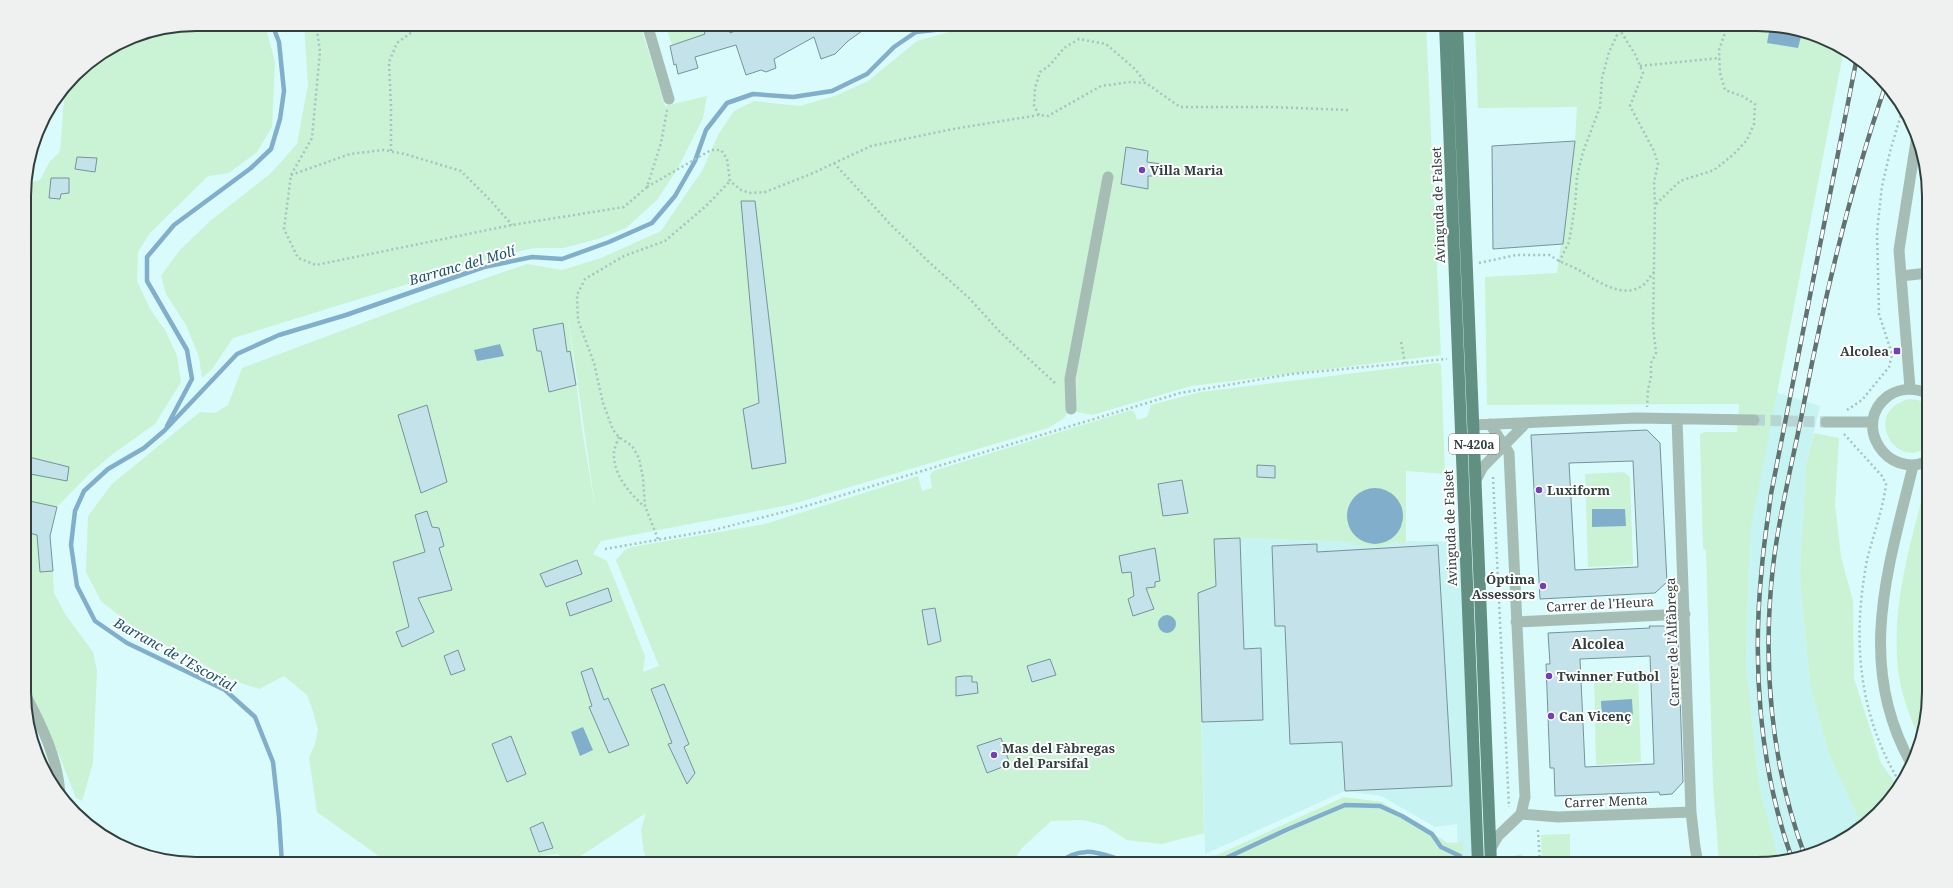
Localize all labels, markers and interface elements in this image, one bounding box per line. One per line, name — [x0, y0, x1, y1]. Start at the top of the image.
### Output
street label: Avinguda de Falset — [1427, 146, 1449, 264]
place label: Villa Maria — [1150, 161, 1224, 179]
marker: Villa Maria — [1137, 165, 1147, 175]
water label: Barranc del Molí — [406, 240, 519, 290]
place label: Alcolea — [1840, 342, 1889, 360]
marker: Alcolea — [1892, 346, 1902, 356]
road number: N-420a — [1449, 434, 1499, 454]
street label: Avinguda de Falset — [1439, 469, 1461, 587]
place label: Luxiform — [1547, 481, 1610, 499]
marker: Luxiform — [1534, 485, 1544, 495]
place label: Óptima Assessors — [1472, 570, 1535, 603]
street label: Carrer de l'Àlfàbrega — [1661, 577, 1683, 707]
marker: Óptima Assessors — [1538, 581, 1548, 591]
street label: Carrer de l'Heura — [1546, 592, 1654, 616]
water label: Barranc de l'Escorial — [110, 612, 240, 696]
district label: Alcolea — [1572, 634, 1624, 653]
place label: Twinner Futbol — [1557, 667, 1660, 685]
marker: Twinner Futbol — [1544, 671, 1554, 681]
place label: Can Vicenç — [1559, 707, 1631, 725]
marker: Can Vicenç — [1546, 711, 1556, 721]
place label: Mas del Fàbregas o del Parsifal — [1002, 739, 1115, 772]
marker: Mas del Fàbregas o del Parsifal — [989, 750, 999, 760]
street label: Carrer Menta — [1564, 791, 1648, 811]

